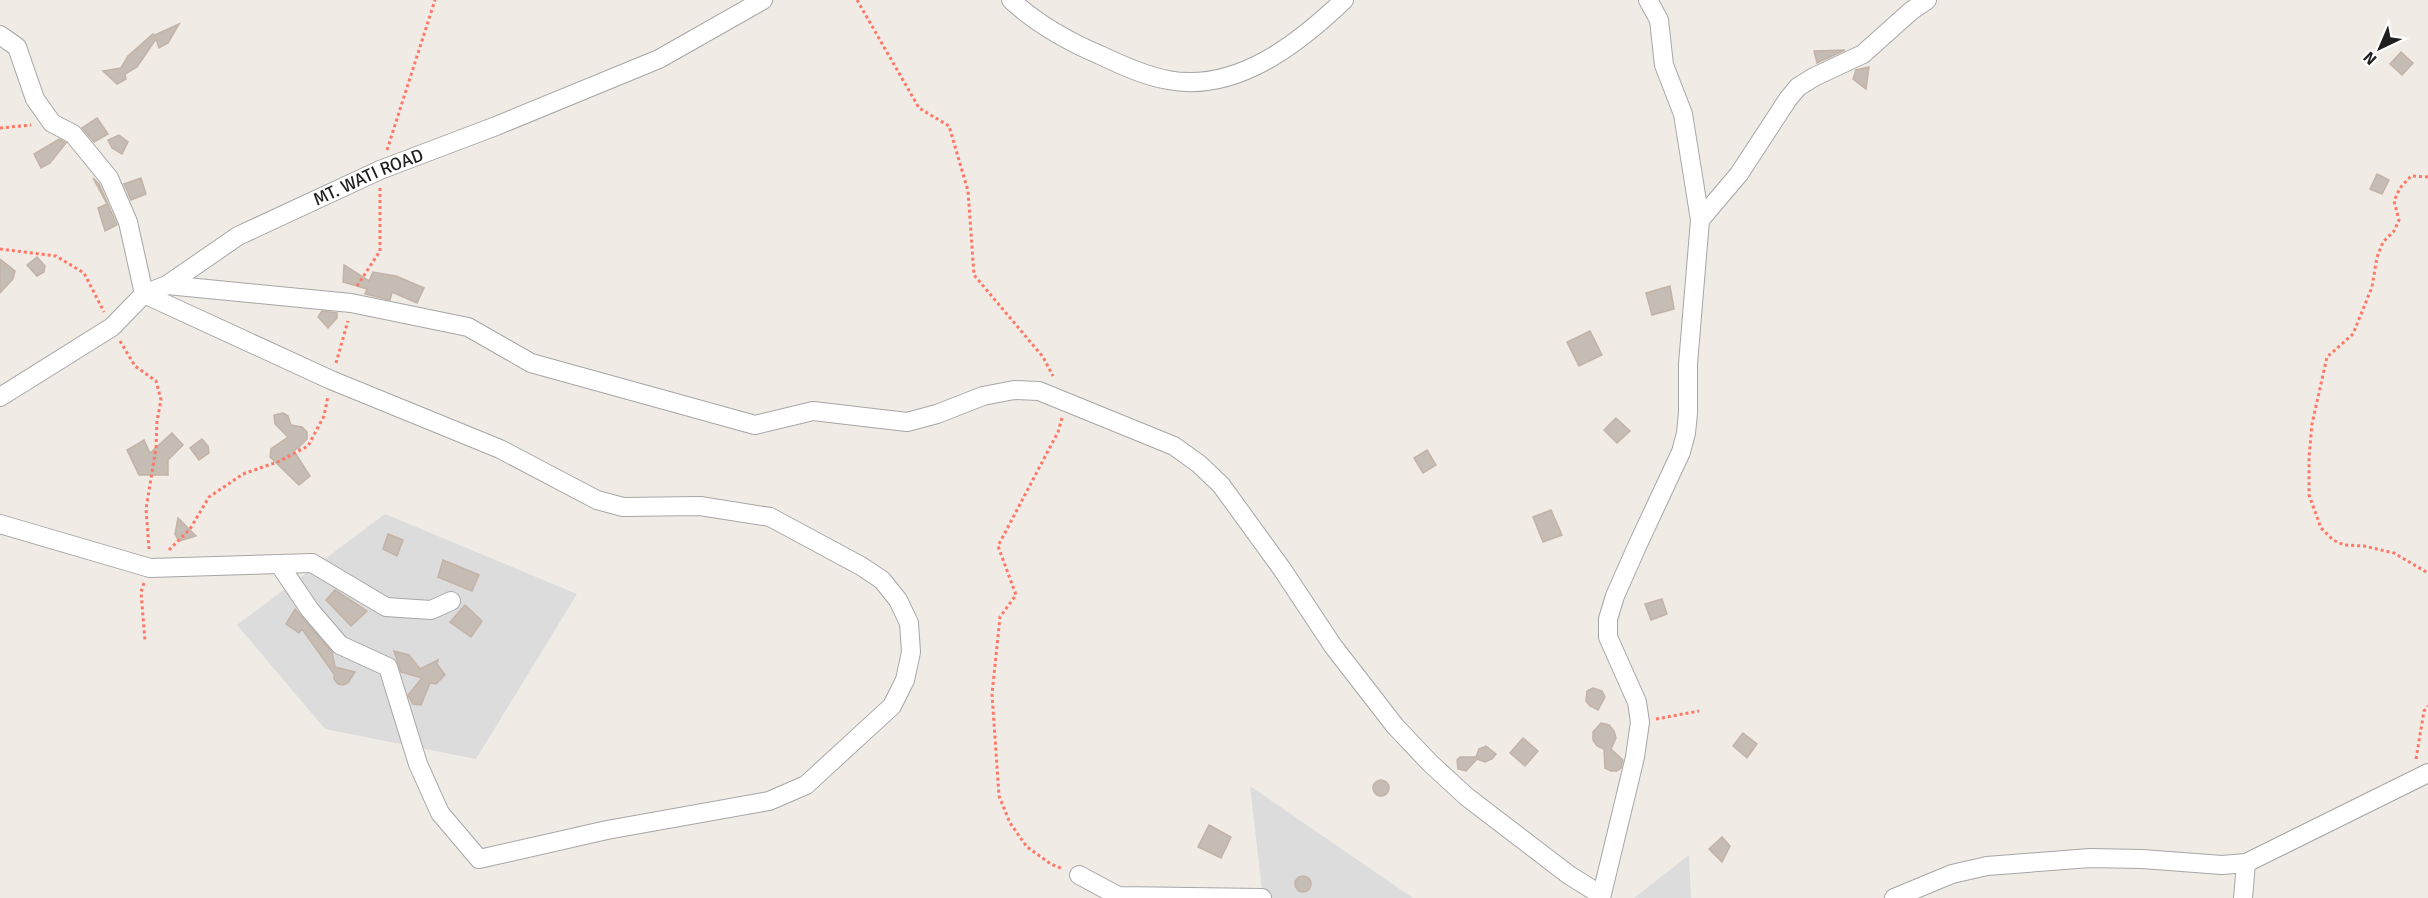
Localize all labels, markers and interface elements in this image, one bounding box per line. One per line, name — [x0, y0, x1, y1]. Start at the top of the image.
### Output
north arrow — [2350, 18, 2410, 78]
text: N — [2359, 47, 2381, 69]
street label: MT. WATI ROAD — [310, 144, 426, 211]

